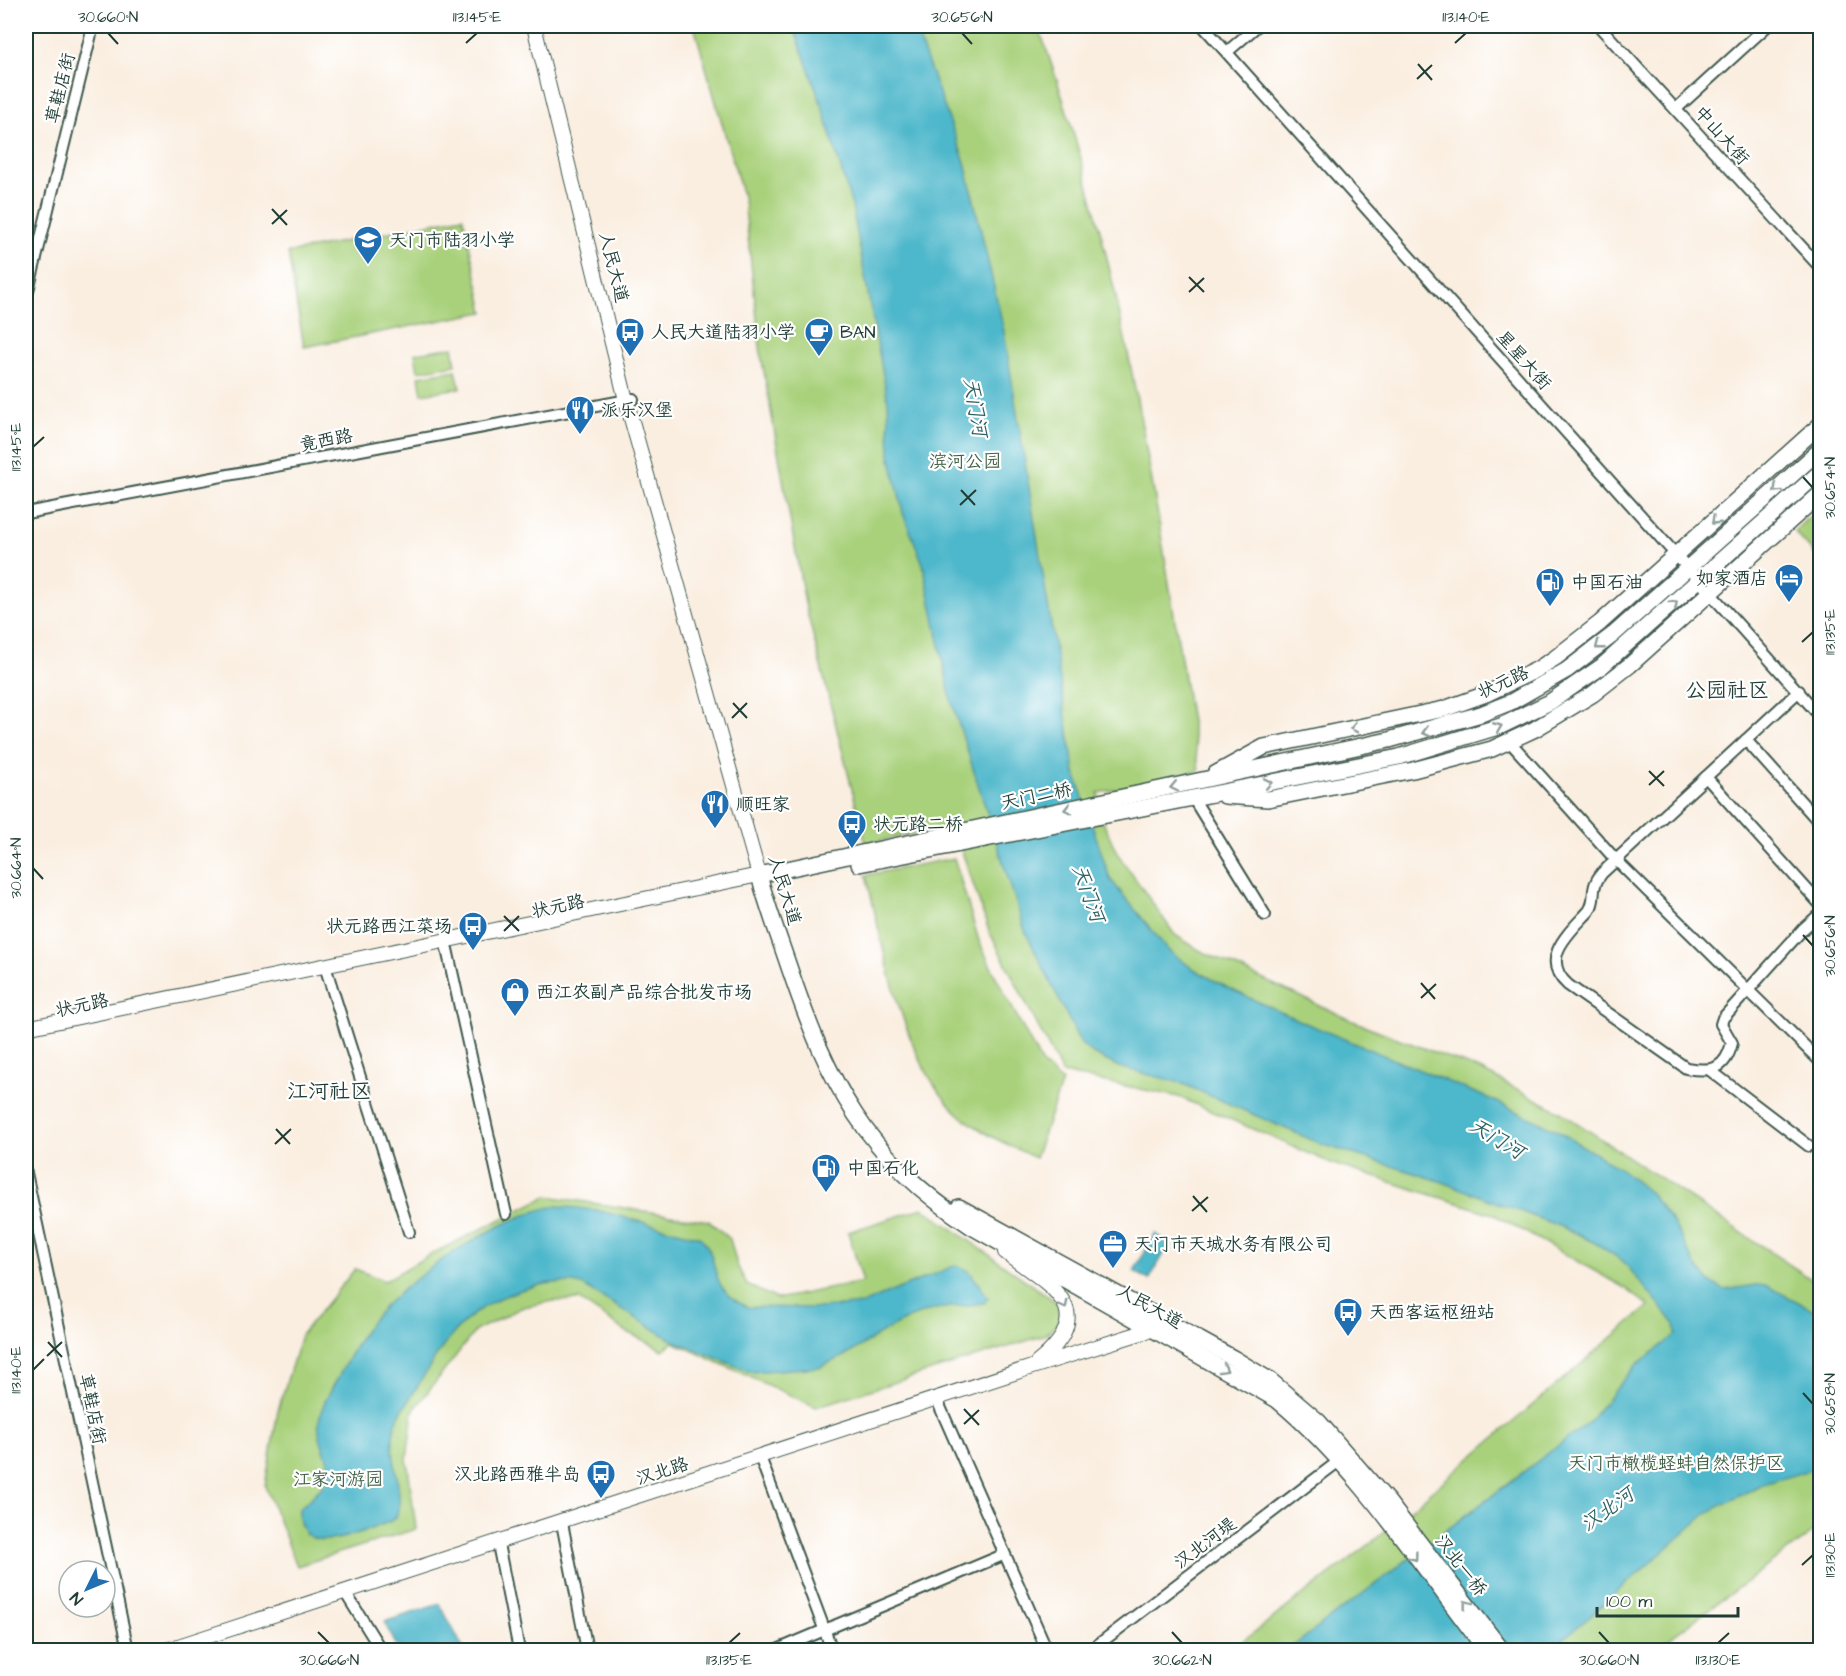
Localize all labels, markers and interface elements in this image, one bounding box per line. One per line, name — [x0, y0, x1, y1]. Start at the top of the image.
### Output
text: 30.660°N — [78, 7, 138, 28]
text: 113.145°E — [453, 7, 501, 28]
text: 30.656°N — [931, 7, 993, 28]
text: 113.140°E — [1442, 7, 1490, 28]
street label: 草鞋店街 — [40, 50, 81, 126]
street label: 中山大街 — [1688, 100, 1755, 170]
school or university icon: 天门市陆羽小学 — [352, 224, 384, 266]
place label: 天门市陆羽小学 — [389, 228, 515, 253]
street label: 人民大道 — [593, 229, 634, 305]
bus stop icon: 人民大道陆羽小学 — [614, 316, 646, 358]
cafe icon: BAN — [803, 316, 835, 358]
place label: 人民大道陆羽小学 — [651, 320, 795, 345]
place label: BAN — [840, 320, 876, 345]
street label: 星星大街 — [1490, 325, 1557, 395]
water label: 天门河 — [956, 375, 995, 442]
restaurant icon: 派乐汉堡 — [564, 394, 596, 436]
place label: 派乐汉堡 — [601, 398, 673, 423]
text: 113.145°E — [6, 423, 27, 471]
street label: 竟西路 — [297, 423, 355, 458]
park label: 滨河公园 — [929, 449, 1001, 474]
text: 30.654°N — [1820, 457, 1841, 519]
one-way arrow — [1773, 482, 1784, 493]
one-way arrow — [1711, 513, 1722, 524]
hotel icon: 如家酒店 — [1773, 562, 1805, 604]
fuel station icon: 中国石油 — [1534, 566, 1566, 608]
place label: 如家酒店 — [1696, 566, 1768, 591]
place label: 中国石油 — [1571, 570, 1643, 595]
one-way arrow — [1667, 600, 1678, 611]
text: 113.135°E — [1820, 609, 1841, 655]
one-way arrow — [1595, 639, 1606, 650]
street label: 状元路 — [1473, 660, 1533, 705]
district label: 公园社区 — [1685, 676, 1769, 705]
one-way arrow — [1349, 721, 1359, 734]
one-way arrow — [1492, 722, 1503, 734]
one-way arrow — [1421, 724, 1431, 737]
street label: 天门二桥 — [998, 777, 1074, 816]
one-way arrow — [1263, 777, 1273, 790]
one-way arrow — [1169, 779, 1179, 792]
restaurant icon: 顺旺家 — [699, 788, 731, 830]
place label: 顺旺家 — [736, 792, 790, 817]
one-way arrow — [1063, 802, 1073, 815]
bus stop icon: 状元路二桥 — [836, 808, 868, 850]
place label: 状元路二桥 — [873, 812, 963, 837]
text: 30.664°N — [6, 838, 27, 898]
street label: 人民大道 — [762, 852, 807, 928]
water label: 天门河 — [1065, 860, 1113, 929]
street label: 状元路 — [529, 889, 587, 924]
bus stop icon: 状元路西江菜场 — [457, 910, 489, 952]
place label: 状元路西江菜场 — [326, 914, 452, 939]
text: 30.656°N — [1820, 915, 1841, 977]
shop icon: 西江农副产品综合批发市场 — [499, 976, 531, 1018]
place label: 西江农副产品综合批发市场 — [536, 980, 752, 1005]
street label: 状元路 — [53, 988, 111, 1023]
district label: 江河社区 — [287, 1077, 371, 1106]
water label: 天门河 — [1464, 1111, 1532, 1168]
fuel station icon: 中国石化 — [810, 1152, 842, 1194]
place label: 中国石化 — [847, 1156, 919, 1181]
office icon: 天门市天城水务有限公司 — [1097, 1228, 1129, 1270]
place label: 天门市天城水务有限公司 — [1134, 1232, 1332, 1257]
street label: 人民大道 — [1112, 1278, 1187, 1335]
bus stop icon: 天西客运枢纽站 — [1332, 1296, 1364, 1338]
one-way arrow — [1056, 1298, 1068, 1309]
place label: 天西客运枢纽站 — [1369, 1300, 1495, 1325]
text: 113.140°E — [6, 1346, 27, 1394]
one-way arrow — [1218, 1362, 1229, 1373]
street label: 草鞋店街 — [73, 1371, 112, 1447]
text: 30.658°N — [1820, 1373, 1841, 1435]
street label: 汉北路 — [633, 1451, 692, 1492]
park label: 天门市橄榄蛏蚌自然保护区 — [1568, 1451, 1784, 1476]
bus stop icon: 汉北路西雅半岛 — [585, 1458, 617, 1500]
place label: 汉北路西雅半岛 — [454, 1462, 580, 1487]
park label: 江家河游园 — [293, 1467, 383, 1492]
water label: 汉北河 — [1575, 1479, 1643, 1539]
street label: 汉北河堤 — [1169, 1512, 1242, 1575]
street label: 汉北一桥 — [1429, 1529, 1493, 1601]
text: 113.130°E — [1820, 1532, 1841, 1577]
one-way arrow — [1407, 1550, 1418, 1561]
north arrow — [57, 1559, 117, 1619]
scale bar — [1597, 1580, 1738, 1618]
text: N — [65, 1587, 88, 1610]
text: 100 m — [1606, 1589, 1652, 1614]
one-way arrow — [1463, 1600, 1474, 1611]
text: 30.666°N — [299, 1650, 359, 1671]
text: 113.135°E — [706, 1650, 752, 1671]
text: 30.662°N — [1152, 1650, 1212, 1671]
text: 30.660°N — [1579, 1650, 1639, 1671]
text: 113.130°E — [1696, 1650, 1741, 1671]

